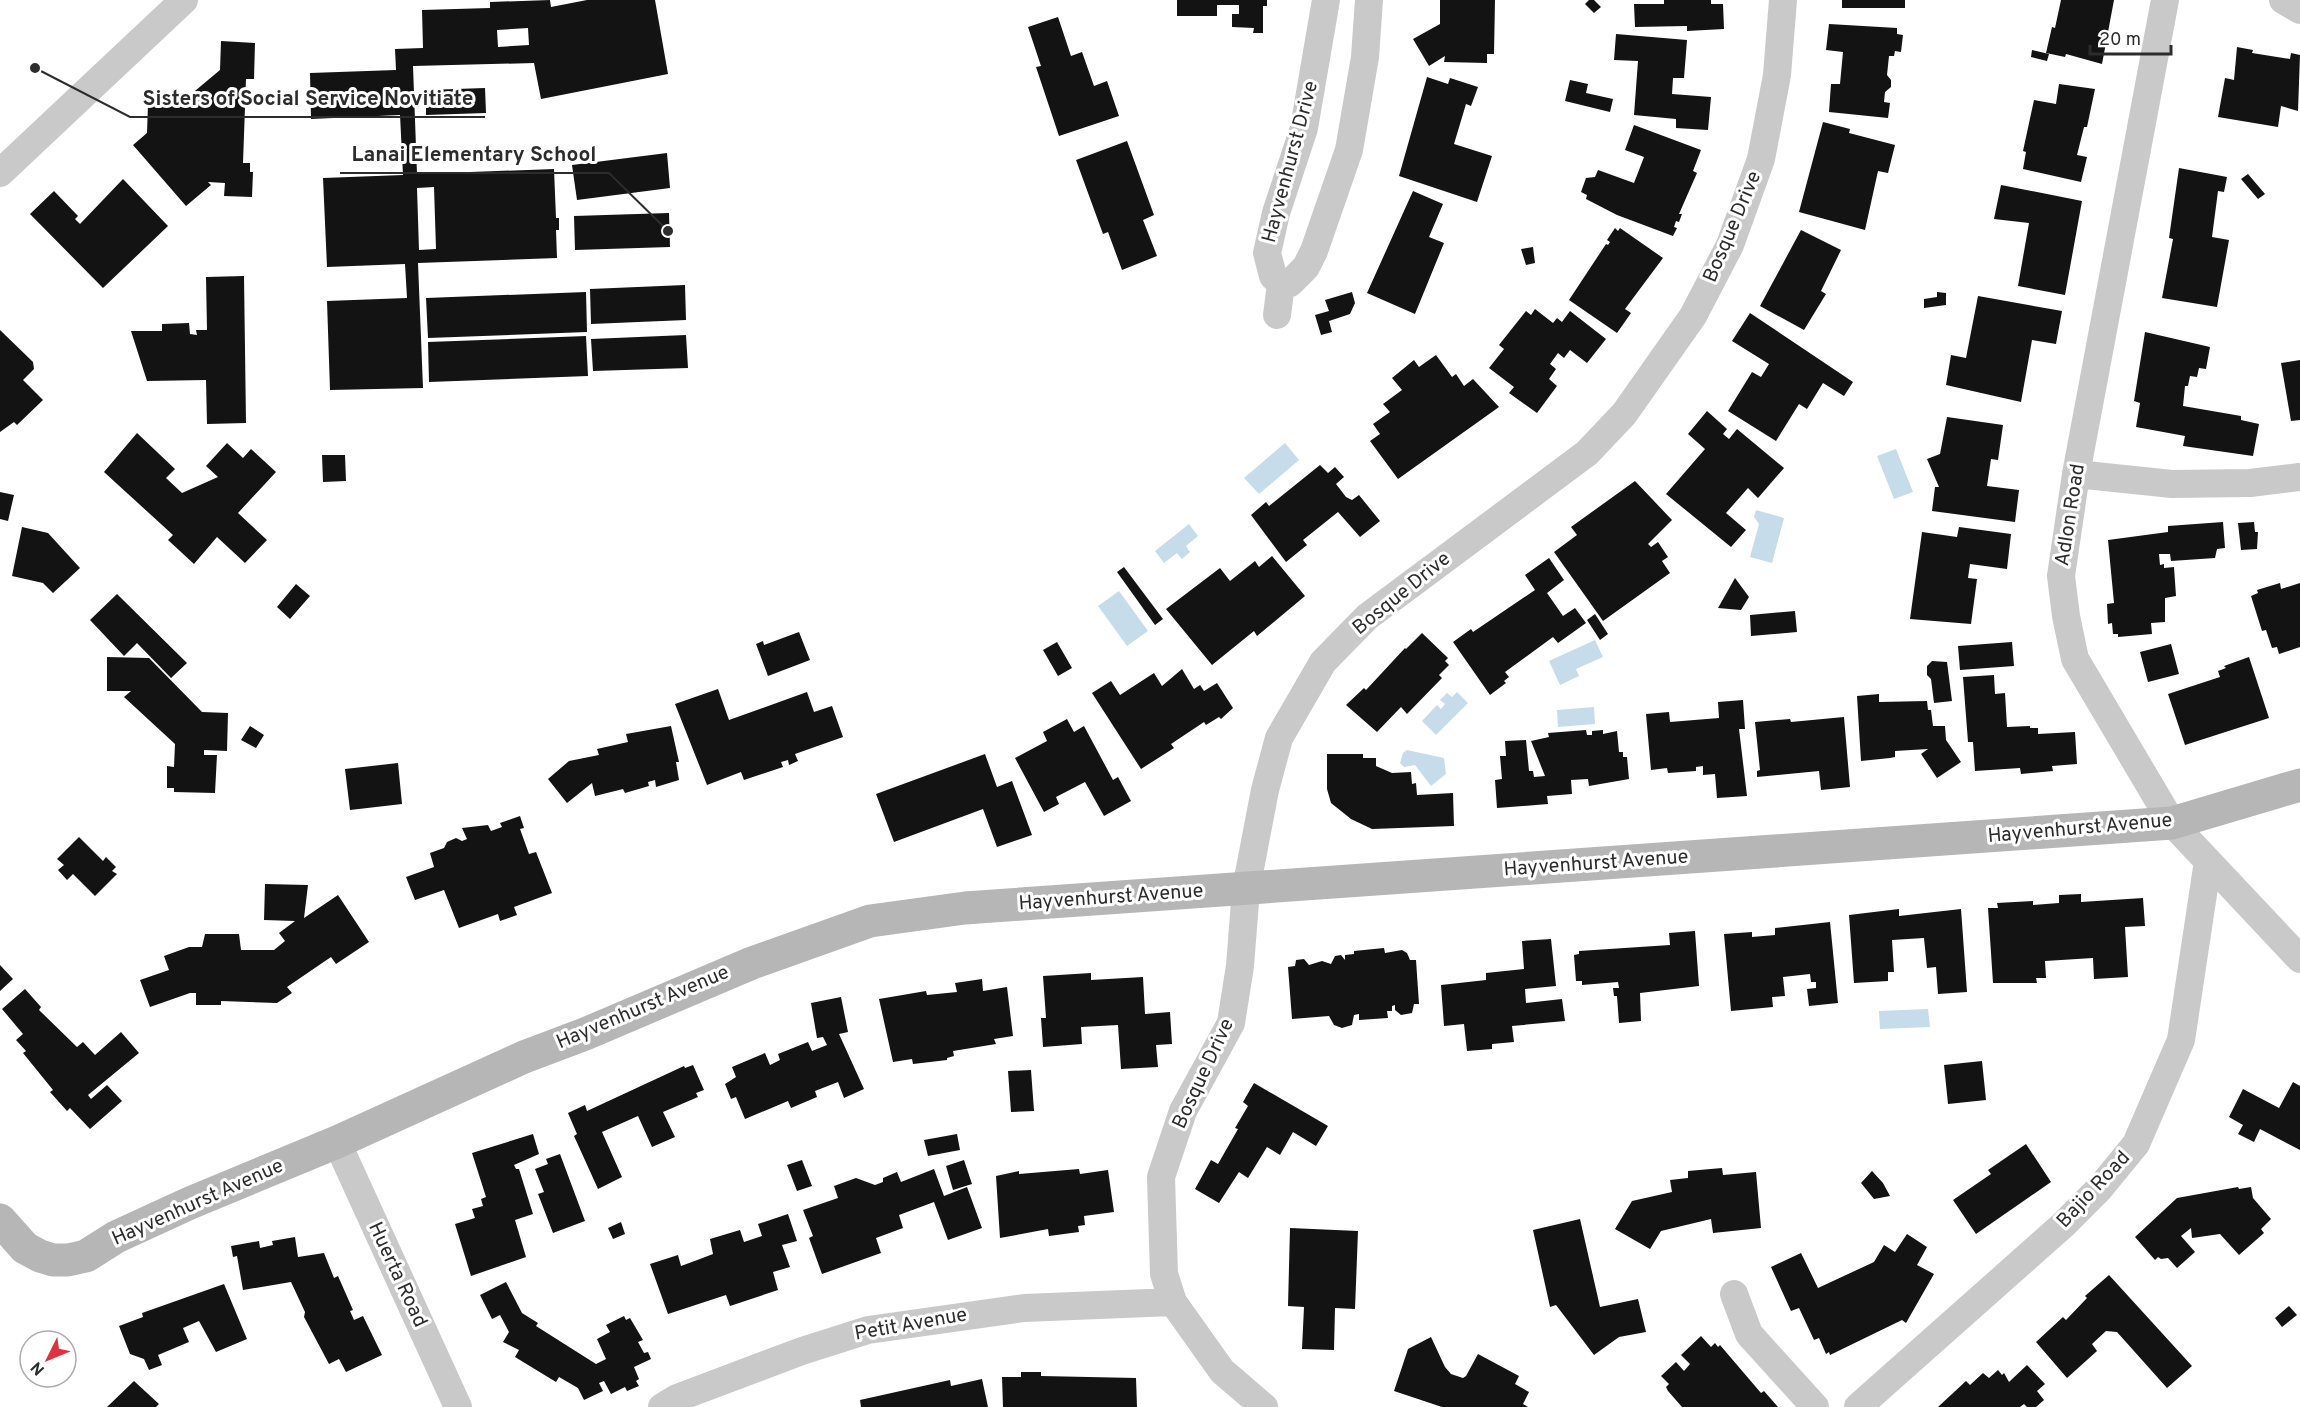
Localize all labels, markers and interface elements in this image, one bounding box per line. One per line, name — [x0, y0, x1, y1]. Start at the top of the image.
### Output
scale bar — [2090, 18, 2171, 56]
text: 20 m — [2099, 29, 2141, 52]
callout: Sisters of Social Service Novitiate — [130, 78, 485, 117]
street label: Hayvenhurst Drive — [1257, 78, 1325, 246]
text: Sisters of Social Service Novitiate — [143, 86, 473, 113]
callout: Lanai Elementary School — [340, 134, 609, 173]
text: Lanai Elementary School — [352, 142, 596, 169]
street label: Bosque Drive — [1698, 167, 1768, 287]
street label: Adlon Road — [2050, 462, 2092, 568]
street label: Bosque Drive — [1348, 547, 1456, 641]
street label: Hayvenhurst Avenue — [1987, 808, 2173, 850]
street label: Hayvenhurst Avenue — [1503, 845, 1689, 883]
street label: Hayvenhurst Avenue — [1018, 879, 1204, 917]
street label: Hayvenhurst Avenue — [553, 960, 733, 1056]
street label: Bosque Drive — [1167, 1015, 1241, 1133]
street label: Bajio Road — [2052, 1146, 2136, 1234]
street label: Hayvenhurst Avenue — [108, 1153, 288, 1253]
street label: Huerta Road — [361, 1218, 433, 1332]
street label: Petit Avenue — [853, 1302, 969, 1348]
north arrow — [18, 1329, 78, 1389]
text: N — [27, 1357, 50, 1379]

